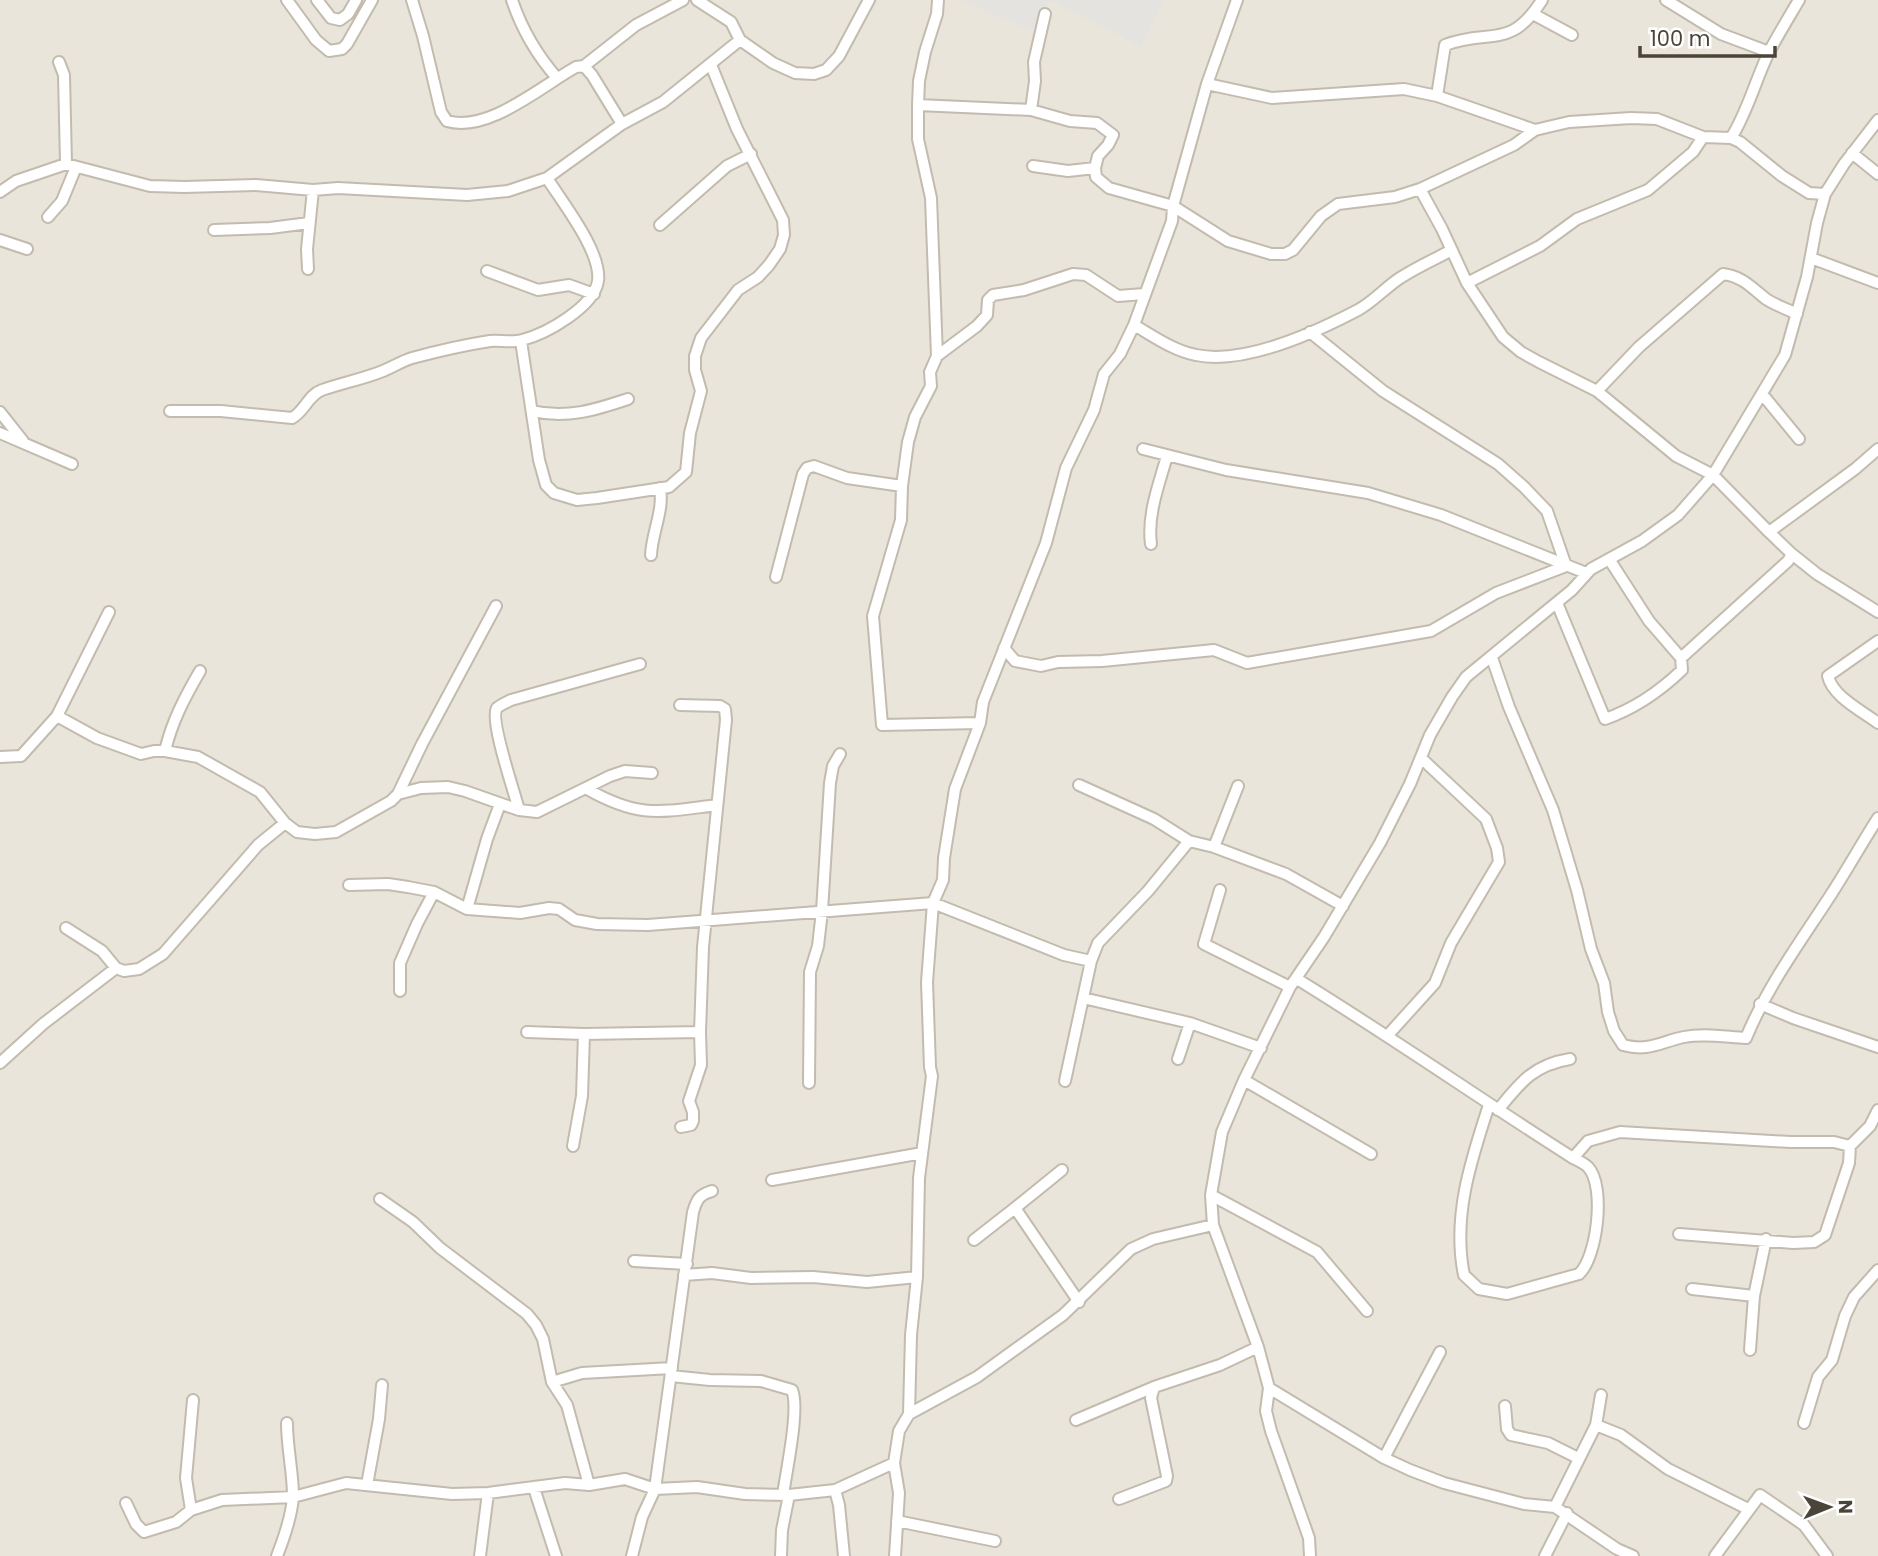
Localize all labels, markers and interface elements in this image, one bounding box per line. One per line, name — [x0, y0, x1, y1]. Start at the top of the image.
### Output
scale bar — [1640, 14, 1775, 58]
text: 100 m — [1650, 24, 1710, 53]
north arrow — [1794, 1472, 1864, 1542]
text: N — [1832, 1499, 1859, 1514]

